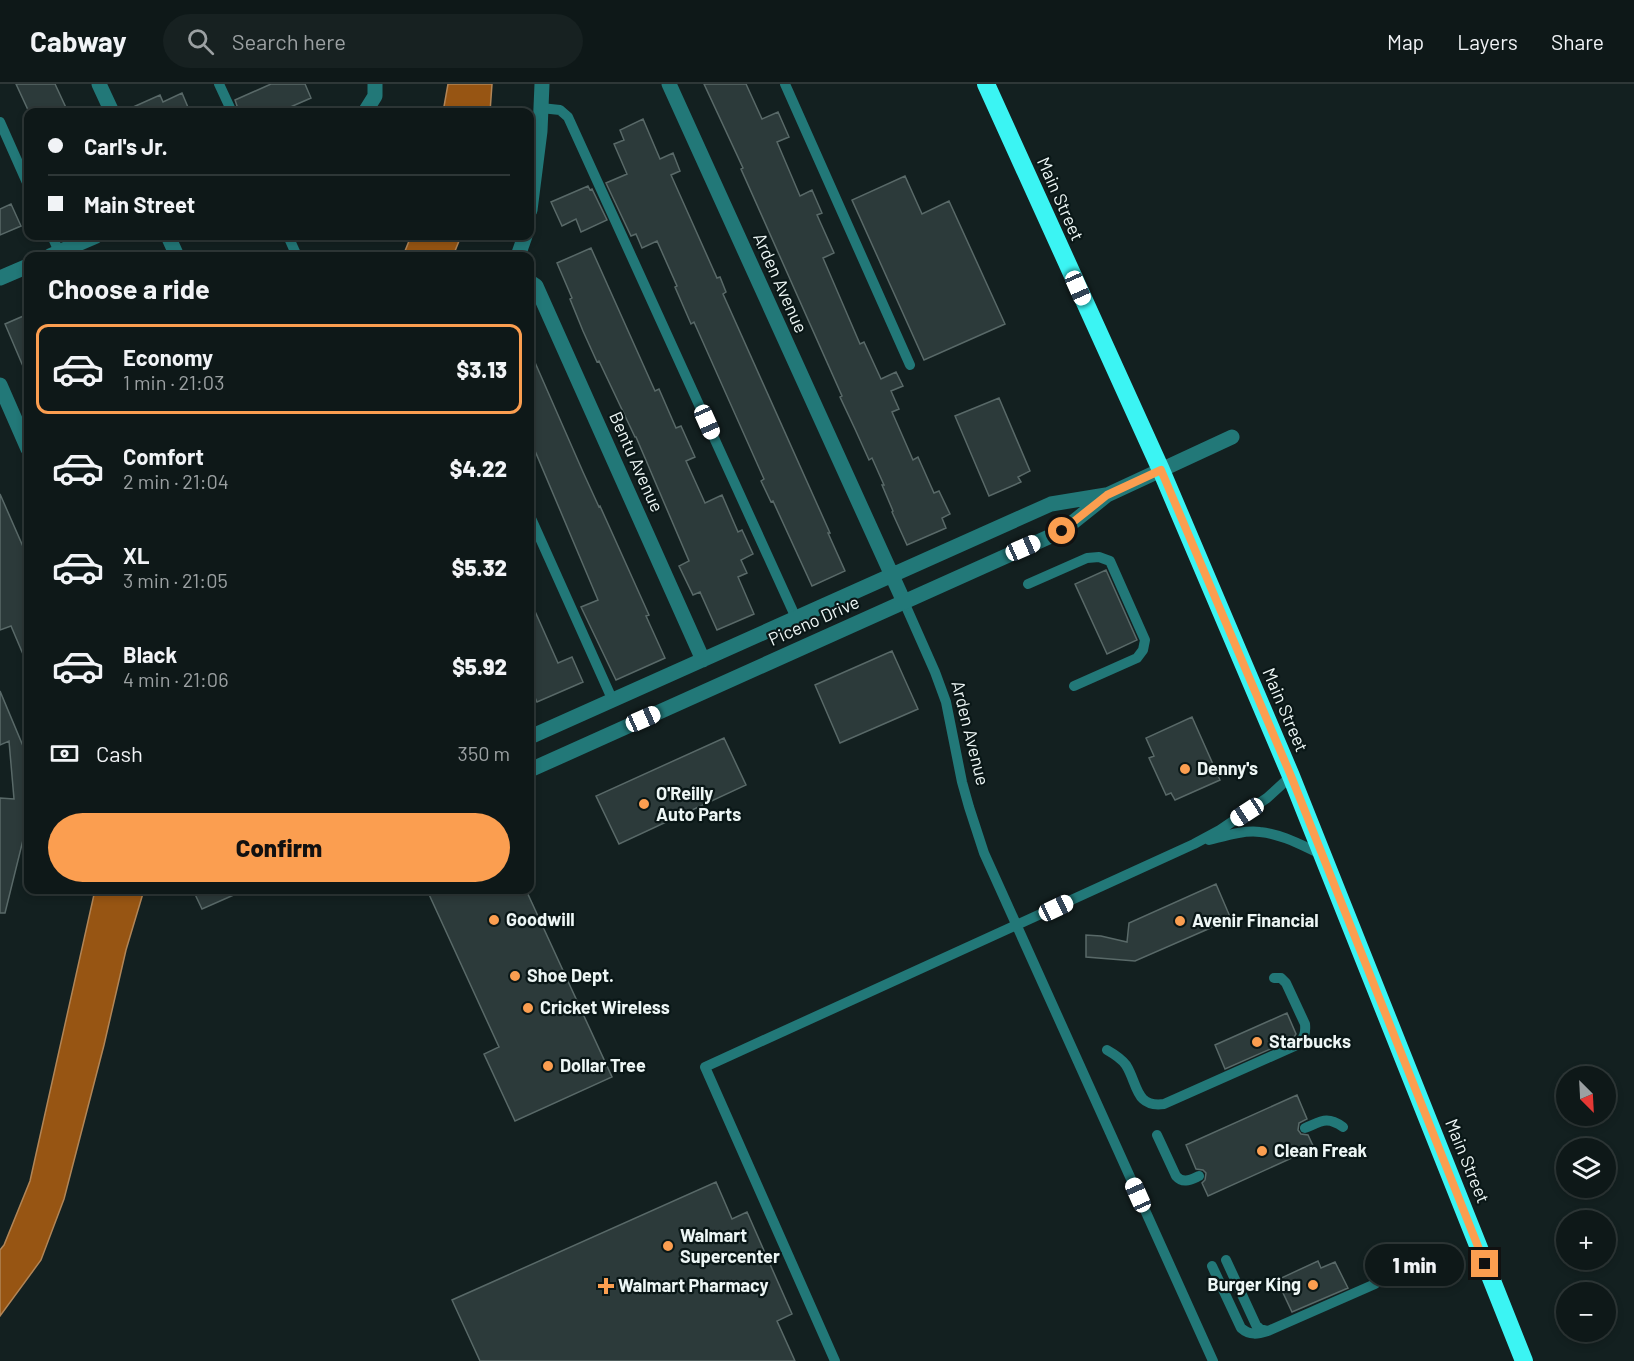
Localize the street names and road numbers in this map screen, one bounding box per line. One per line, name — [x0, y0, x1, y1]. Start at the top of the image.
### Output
street label: Main Street — [1033, 153, 1089, 244]
street label: Arden Avenue — [749, 229, 813, 336]
street label: Bentu Avenue — [605, 408, 669, 515]
street label: Piceno Drive — [765, 590, 862, 650]
street label: Main Street — [1258, 664, 1313, 755]
street label: Arden Avenue — [947, 678, 995, 787]
street label: Main Street — [1441, 1115, 1495, 1206]

